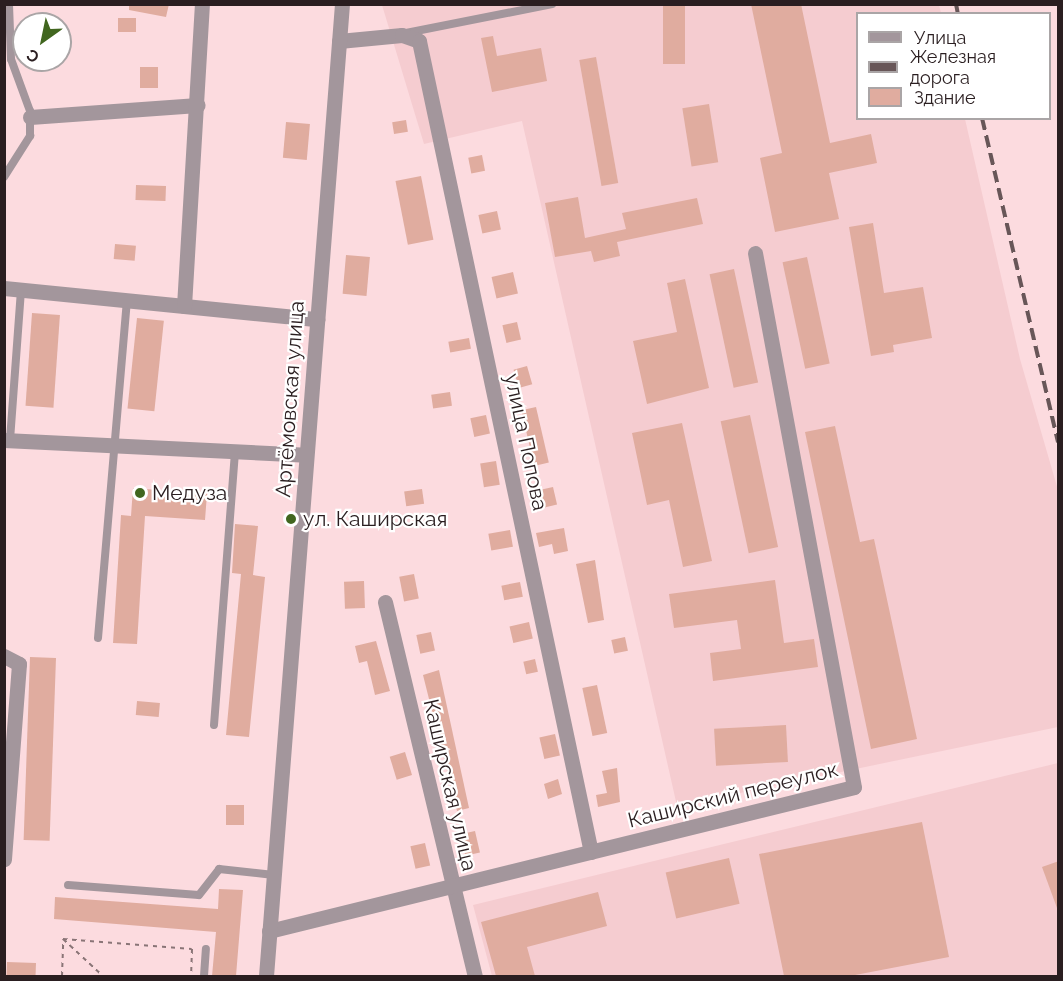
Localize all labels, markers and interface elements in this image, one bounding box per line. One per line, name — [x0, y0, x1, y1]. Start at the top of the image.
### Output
north arrow — [12, 12, 72, 72]
legend — [856, 12, 1051, 120]
text: Улица — [914, 27, 966, 48]
text: С — [23, 45, 43, 67]
text: Железная дорога — [910, 46, 996, 88]
text: Здание — [914, 87, 976, 108]
street label: Артёмовская улица — [271, 300, 309, 498]
street label: улица Попова — [499, 371, 553, 513]
place label: Медуза — [152, 480, 227, 506]
marker: Медуза — [133, 486, 147, 500]
place label: ул. Каширская — [303, 506, 447, 532]
marker: ул. Каширская — [284, 512, 298, 526]
street label: Каширская улица — [418, 696, 482, 874]
street label: Каширский переулок — [625, 757, 841, 833]

